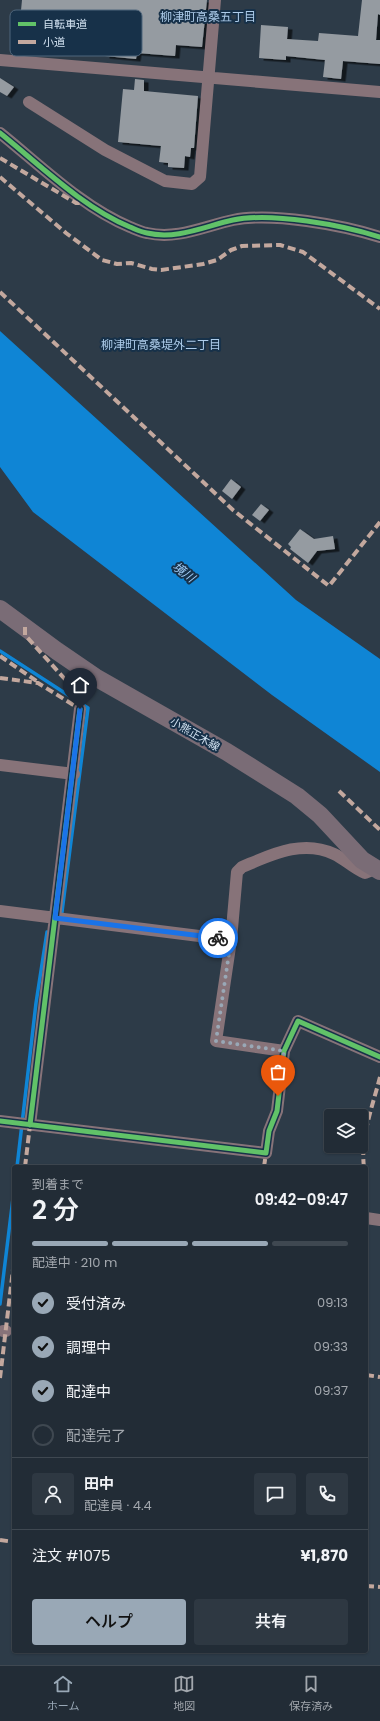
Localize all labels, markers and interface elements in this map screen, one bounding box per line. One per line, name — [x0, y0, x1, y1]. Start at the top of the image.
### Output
district label: 柳津町高桑五丁目 — [160, 8, 256, 25]
legend — [10, 10, 142, 56]
text: 自転車道 — [43, 16, 87, 32]
text: 小道 — [43, 34, 65, 50]
district label: 柳津町高桑堤外二丁目 — [101, 336, 221, 353]
water label: 境川 — [169, 558, 200, 587]
pin — [63, 668, 97, 709]
icon: home — [69, 674, 91, 696]
street label: 小熊正木線 — [167, 713, 223, 755]
courier — [198, 918, 238, 958]
icon: bike — [207, 927, 229, 949]
pin — [261, 1055, 295, 1096]
icon: bag — [267, 1061, 289, 1083]
map controls — [324, 1109, 368, 1153]
button: layers — [324, 1109, 368, 1153]
text: 到着まで — [32, 1175, 84, 1194]
text: 09:42–09:47 — [255, 1189, 348, 1210]
text: 2 分 — [32, 1192, 79, 1228]
text: 配達中 · 210 m — [32, 1253, 117, 1272]
icon: check — [32, 1292, 54, 1314]
text: 受付済み — [66, 1293, 126, 1314]
text: 09:13 — [317, 1293, 348, 1312]
icon: check — [32, 1336, 54, 1358]
text: 調理中 — [66, 1337, 111, 1358]
text: 09:33 — [314, 1337, 348, 1356]
icon: check — [32, 1380, 54, 1402]
text: 配達中 — [66, 1381, 111, 1402]
text: 09:37 — [314, 1381, 348, 1400]
text: 配達完了 — [66, 1425, 126, 1446]
button: person — [32, 1473, 74, 1515]
text: 田中 — [84, 1473, 114, 1494]
button: chat — [254, 1473, 296, 1515]
button: phone — [306, 1473, 348, 1515]
text: 配達員 · 4.4 — [84, 1496, 152, 1515]
text: 注文 #1075 — [32, 1545, 110, 1566]
text: ¥1,870 — [300, 1545, 348, 1566]
button: ヘルプ — [32, 1599, 186, 1645]
button: 共有 — [194, 1599, 348, 1645]
tab: ホーム — [47, 1673, 80, 1715]
tab: 地図 — [173, 1673, 195, 1715]
tab: 保存済み — [289, 1673, 333, 1715]

